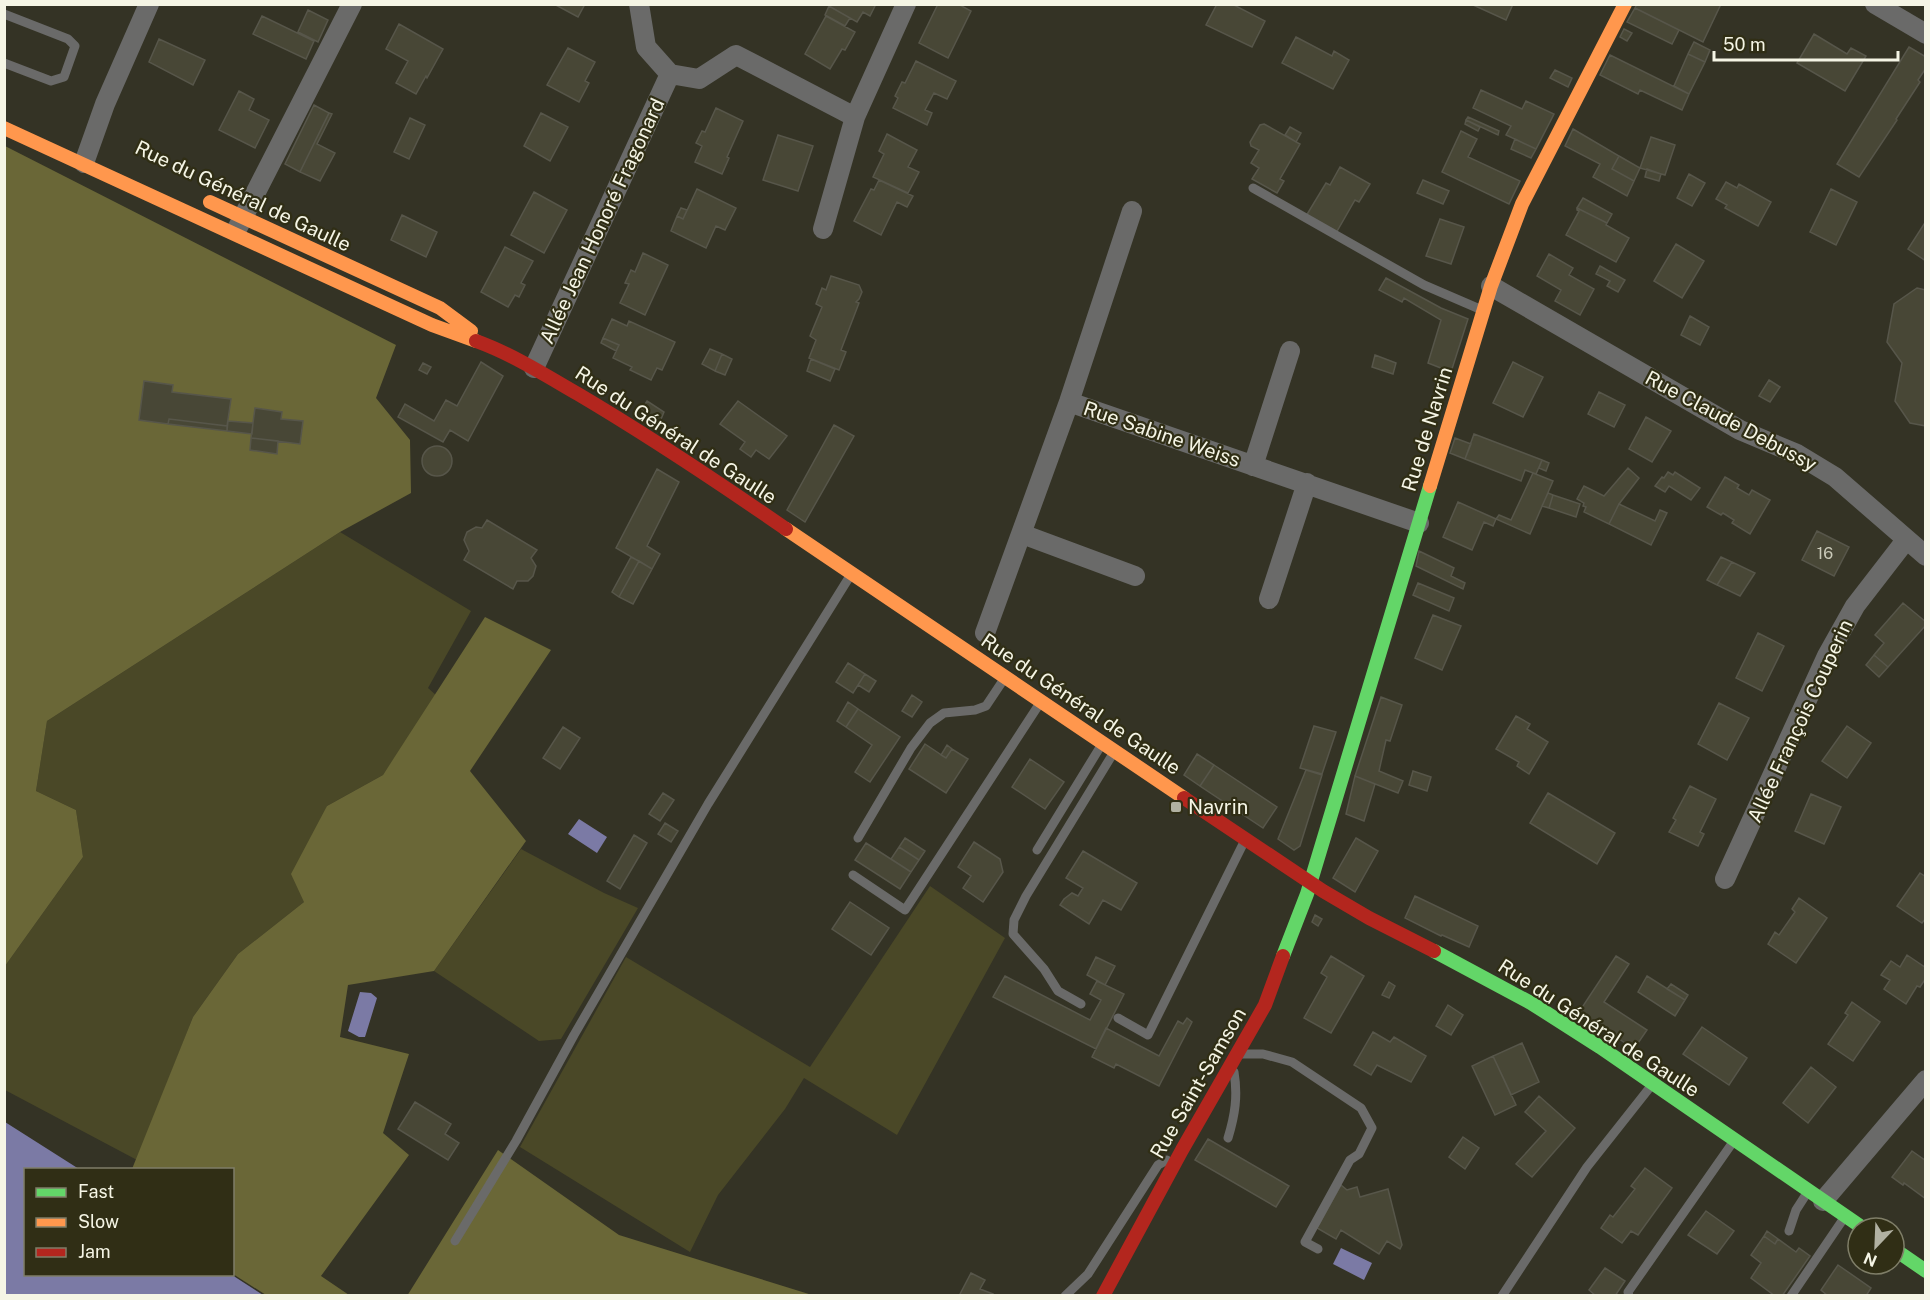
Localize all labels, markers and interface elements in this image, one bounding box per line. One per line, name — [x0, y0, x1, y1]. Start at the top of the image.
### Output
scale bar — [1714, 24, 1898, 62]
text: 50 m — [1723, 34, 1766, 55]
street label: Allée Jean Honoré Fragonard — [534, 94, 670, 348]
street label: Rue du Général de Gaulle — [131, 135, 355, 257]
street label: Rue du Général de Gaulle — [571, 361, 781, 509]
street label: Rue de Navrin — [1397, 364, 1457, 494]
street label: Rue Claude Debussy — [1641, 366, 1821, 477]
street label: Rue Sabine Weiss — [1080, 396, 1244, 472]
house number: 16 — [1817, 544, 1833, 563]
street label: Allée François Couperin — [1742, 616, 1858, 826]
street label: Rue du Général de Gaulle — [977, 628, 1185, 780]
place label: Navrin — [1188, 795, 1248, 819]
marker: Navrin — [1169, 800, 1183, 814]
street label: Rue du Général de Gaulle — [1494, 954, 1704, 1102]
street label: Rue Saint-Samson — [1145, 1003, 1251, 1163]
legend — [24, 1168, 234, 1276]
text: Fast — [78, 1181, 114, 1202]
text: Slow — [78, 1211, 119, 1232]
north arrow — [1846, 1216, 1906, 1276]
text: Jam — [78, 1241, 111, 1262]
text: N — [1861, 1248, 1880, 1271]

